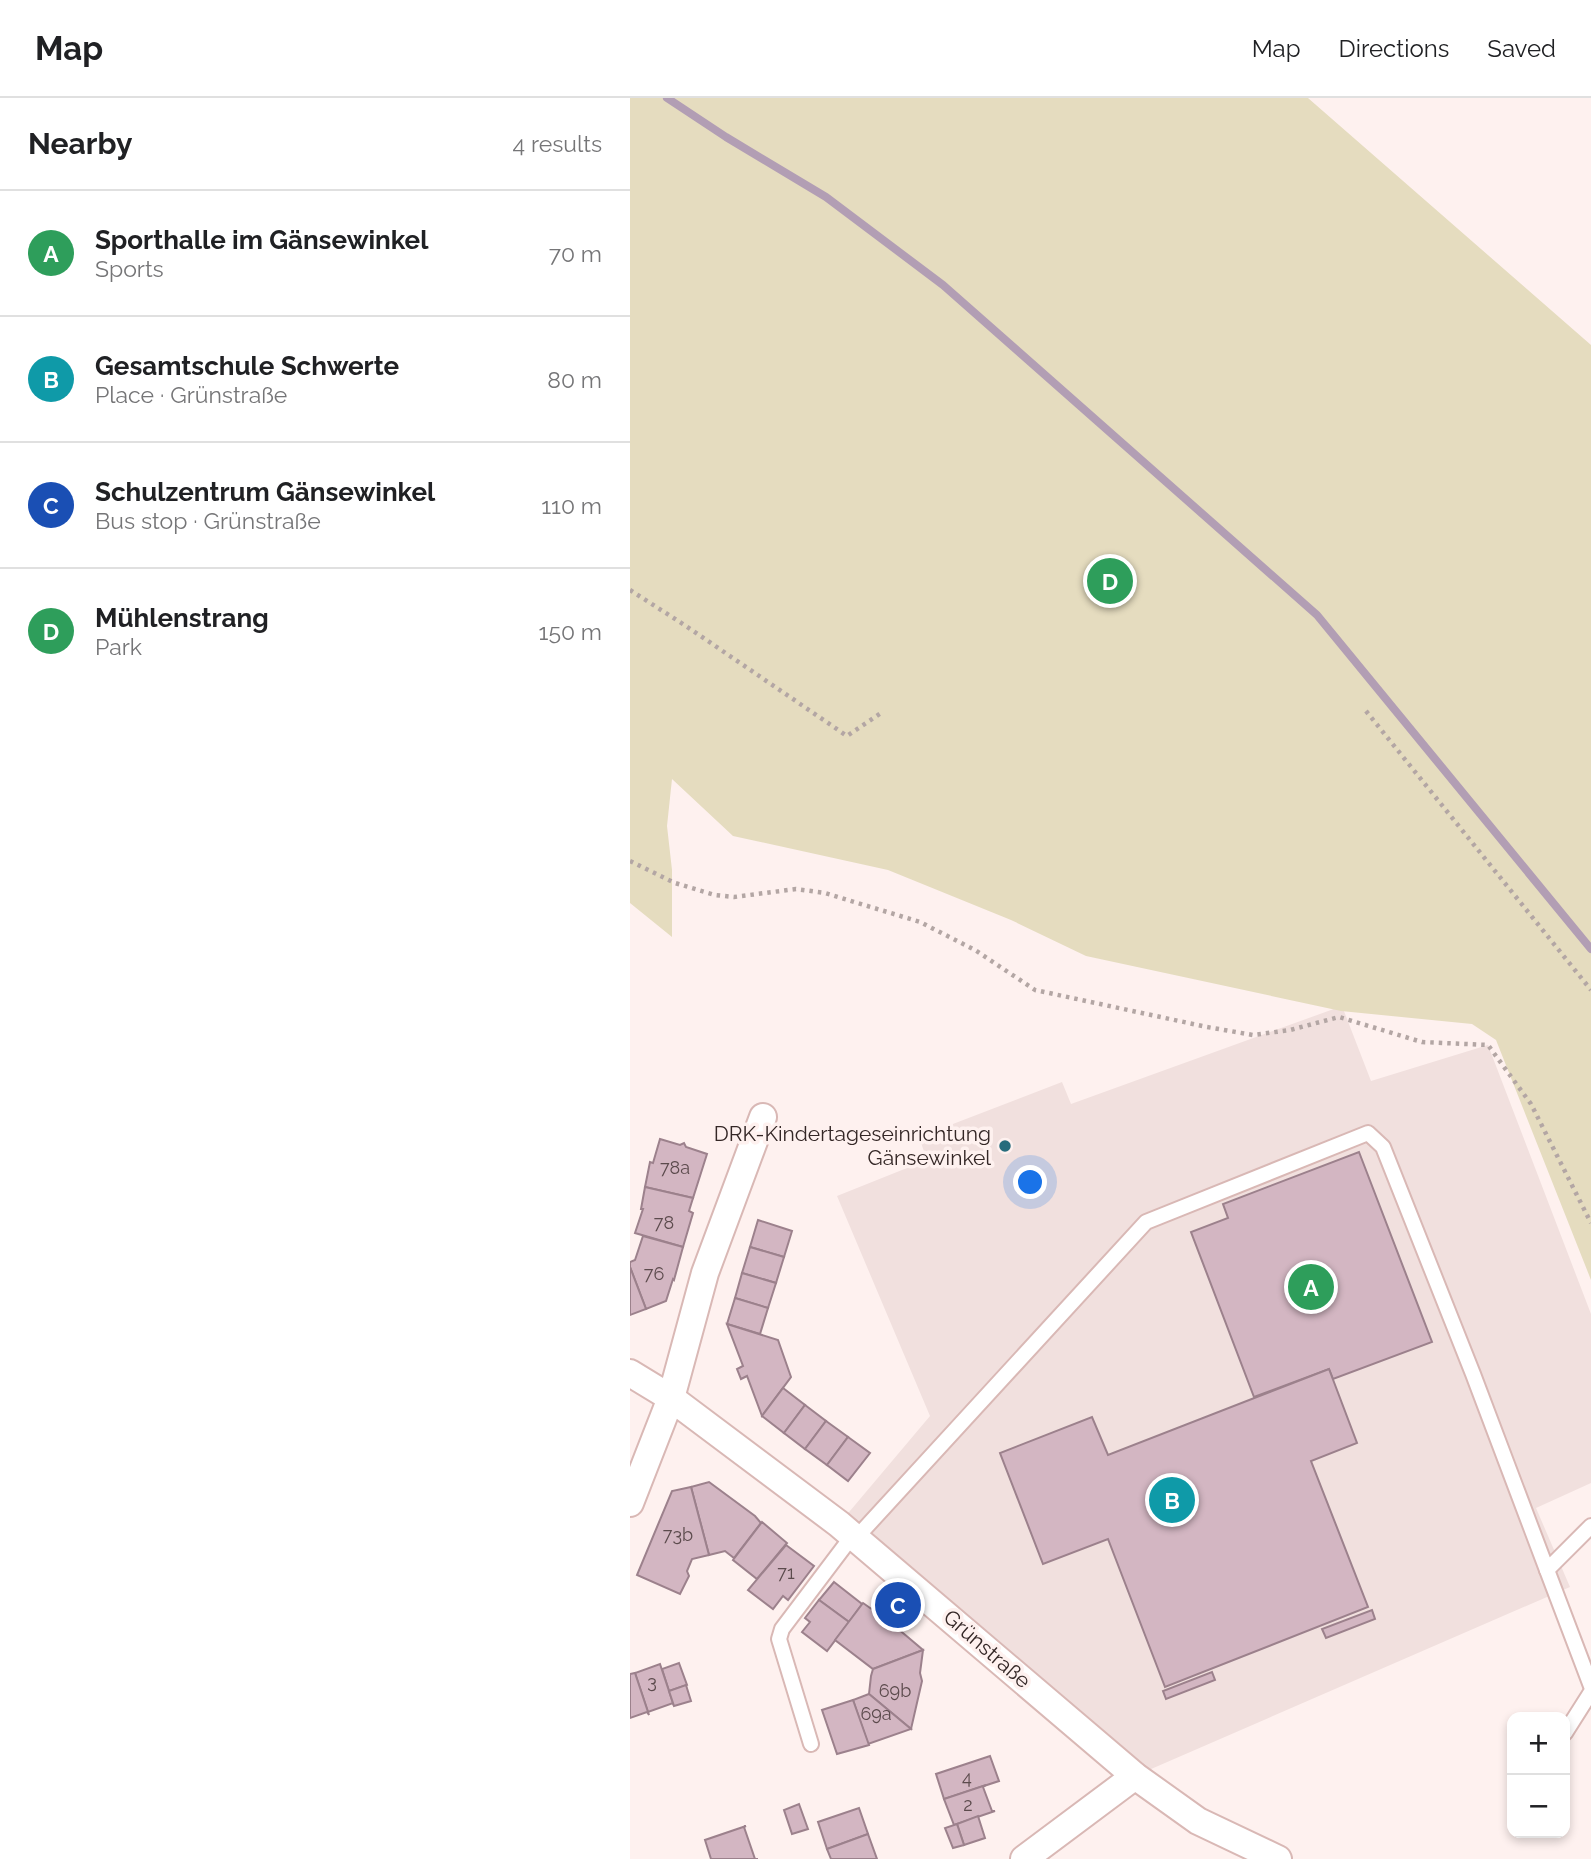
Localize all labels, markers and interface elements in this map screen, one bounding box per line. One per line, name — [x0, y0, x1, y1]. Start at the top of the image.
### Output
text: Map — [35, 29, 103, 68]
text: Map — [1252, 34, 1301, 63]
text: Directions — [1339, 34, 1449, 63]
text: Saved — [1487, 34, 1556, 63]
text: Nearby — [28, 126, 132, 161]
text: 4 results — [513, 130, 602, 157]
text: Sporthalle im Gänsewinkel — [95, 225, 428, 255]
text: A — [43, 240, 59, 267]
text: 70 m — [549, 240, 602, 267]
text: Sports — [95, 255, 164, 282]
text: Gesamtschule Schwerte — [95, 351, 399, 381]
text: B — [43, 366, 59, 393]
text: 80 m — [547, 366, 602, 393]
text: Place · Grünstraße — [95, 381, 287, 408]
text: Schulzentrum Gänsewinkel — [95, 477, 435, 507]
text: C — [43, 492, 59, 519]
text: 110 m — [541, 492, 602, 519]
text: Bus stop · Grünstraße — [95, 507, 321, 534]
pin: D — [1087, 555, 1133, 607]
text: Mühlenstrang — [95, 603, 269, 633]
text: D — [43, 618, 59, 645]
text: 150 m — [539, 618, 602, 645]
text: Park — [95, 633, 142, 660]
place label: DRK-Kindertageseinrichtung Gänsewinkel — [714, 1121, 991, 1170]
marker: DRK-Kindertageseinrichtung Gänsewinkel — [997, 1138, 1013, 1154]
house number: 78a — [660, 1157, 690, 1178]
your location — [1013, 1165, 1047, 1199]
house number: 78 — [654, 1212, 674, 1233]
pin: A — [1288, 1261, 1334, 1313]
house number: 76 — [644, 1263, 664, 1284]
pin: B — [1149, 1474, 1195, 1526]
house number: 73b — [663, 1524, 693, 1545]
house number: 71 — [777, 1562, 795, 1583]
pin: C — [875, 1579, 921, 1631]
street label: Grünstraße — [939, 1604, 1036, 1693]
house number: 3 — [647, 1671, 657, 1692]
house number: 69b — [879, 1680, 911, 1701]
house number: 69a — [860, 1703, 892, 1724]
map controls — [1507, 1712, 1570, 1838]
button: + — [1507, 1712, 1570, 1775]
house number: 4 — [962, 1767, 972, 1788]
button: − — [1507, 1775, 1570, 1838]
house number: 2 — [963, 1794, 973, 1815]

